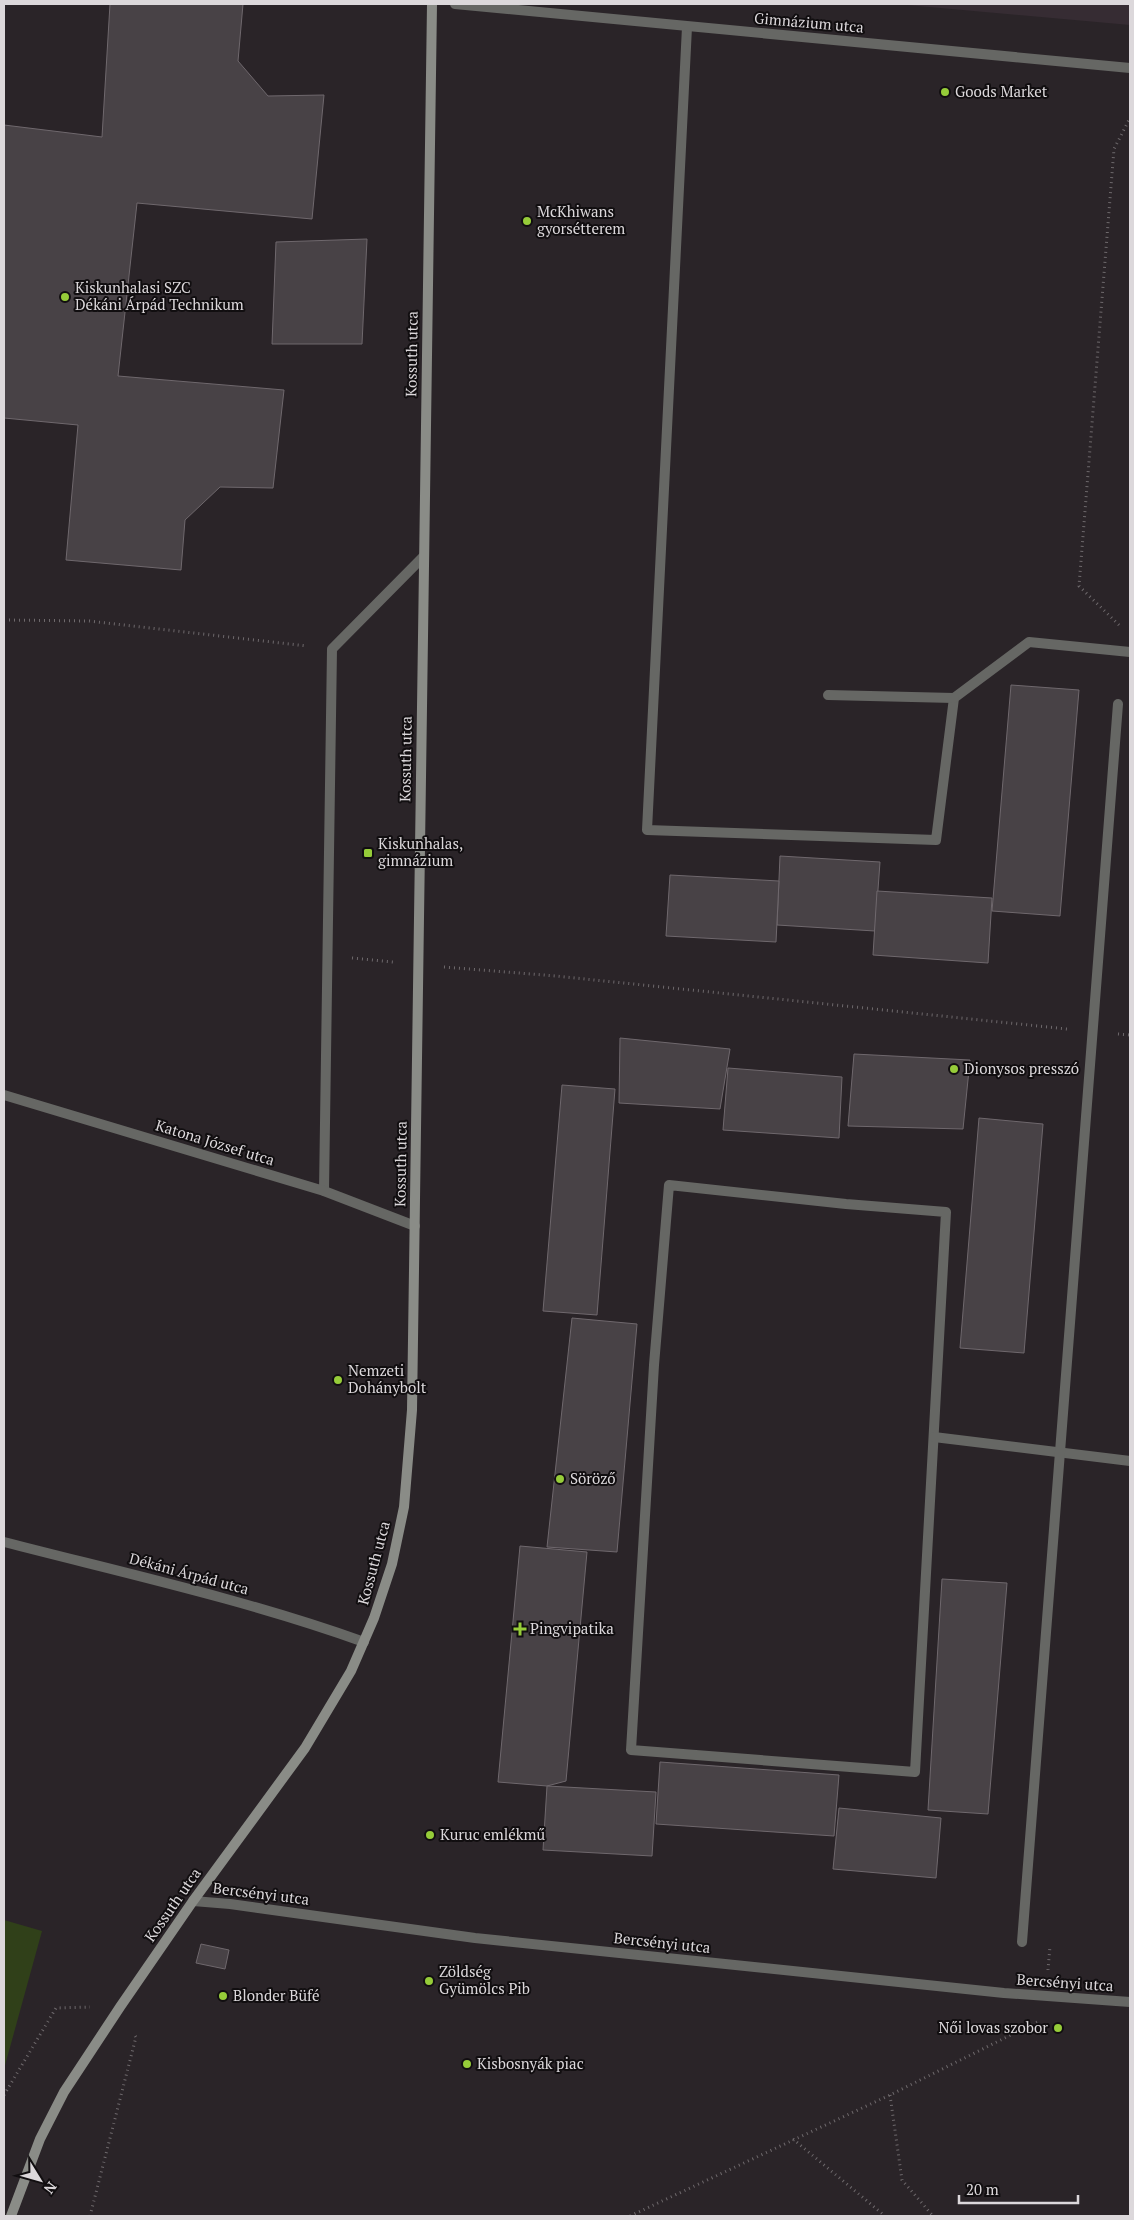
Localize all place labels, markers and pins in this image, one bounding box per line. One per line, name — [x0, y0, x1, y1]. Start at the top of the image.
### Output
place label: Goods Market — [955, 81, 1048, 101]
marker: Goods Market — [939, 86, 951, 98]
place label: McKhiwans gyorsétterem — [537, 201, 625, 238]
marker: McKhiwans gyorsétterem — [521, 215, 533, 227]
place label: Kiskunhalasi SZC Dékáni Árpád Technikum — [75, 277, 244, 314]
marker: Kiskunhalasi SZC Dékáni Árpád Technikum — [59, 291, 71, 303]
place label: Kiskunhalas, gimnázium — [378, 833, 463, 870]
marker: Kiskunhalas, gimnázium — [362, 847, 374, 859]
place label: Dionysos presszó — [964, 1058, 1079, 1078]
marker: Dionysos presszó — [948, 1063, 960, 1075]
place label: Nemzeti Dohánybolt — [348, 1360, 427, 1397]
marker: Nemzeti Dohánybolt — [332, 1374, 344, 1386]
place label: Söröző — [570, 1468, 616, 1488]
marker: Söröző — [554, 1473, 566, 1485]
place label: Pingvipatika — [530, 1618, 614, 1638]
marker: Pingvipatika — [514, 1623, 526, 1635]
place label: Kuruc emlékmű — [440, 1824, 546, 1844]
marker: Kuruc emlékmű — [424, 1829, 436, 1841]
place label: Zöldség Gyümölcs Pib — [439, 1961, 530, 1998]
marker: Zöldség Gyümölcs Pib — [423, 1975, 435, 1987]
place label: Blonder Büfé — [233, 1985, 319, 2005]
marker: Blonder Büfé — [217, 1990, 229, 2002]
place label: Női lovas szobor — [939, 2017, 1048, 2037]
marker: Női lovas szobor — [1052, 2022, 1064, 2034]
place label: Kisbosnyák piac — [477, 2053, 584, 2073]
marker: Kisbosnyák piac — [461, 2058, 473, 2070]

